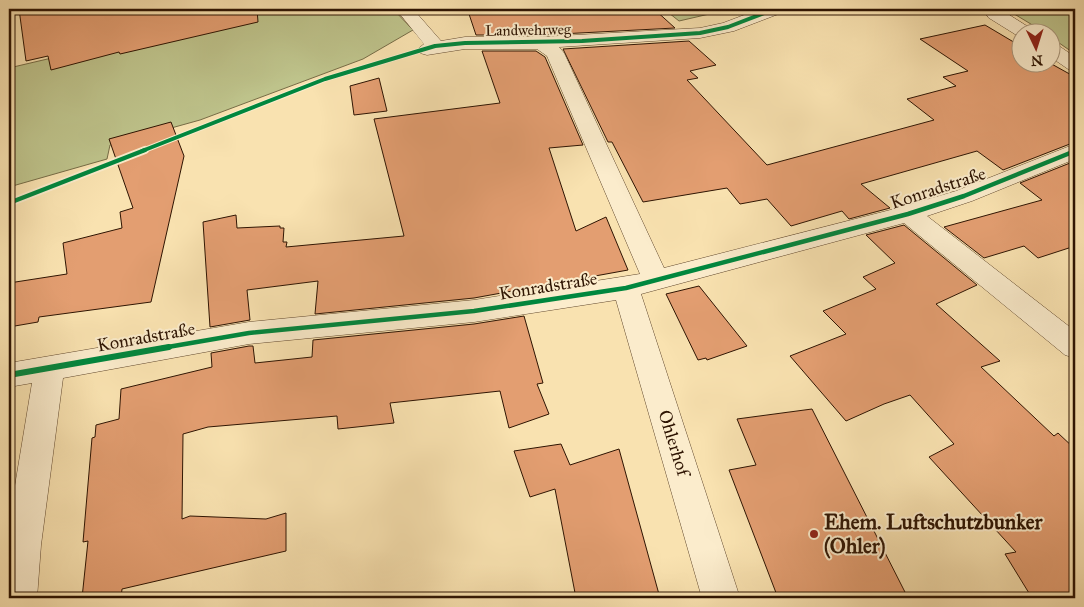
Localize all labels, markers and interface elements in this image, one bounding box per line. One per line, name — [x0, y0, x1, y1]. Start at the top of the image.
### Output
street label: Landwehrweg — [485, 20, 572, 40]
north arrow — [1012, 22, 1062, 72]
text: N — [1030, 52, 1043, 69]
street label: Konradstraße — [888, 162, 988, 214]
street label: Konradstraße — [497, 267, 599, 305]
street label: Konradstraße — [95, 318, 197, 356]
street label: Ohlerhof — [654, 407, 695, 481]
place label: Ehem. Luftschutzbunker (Ohler) — [824, 509, 1044, 559]
marker: Ehem. Luftschutzbunker (Ohler) — [808, 528, 820, 540]

